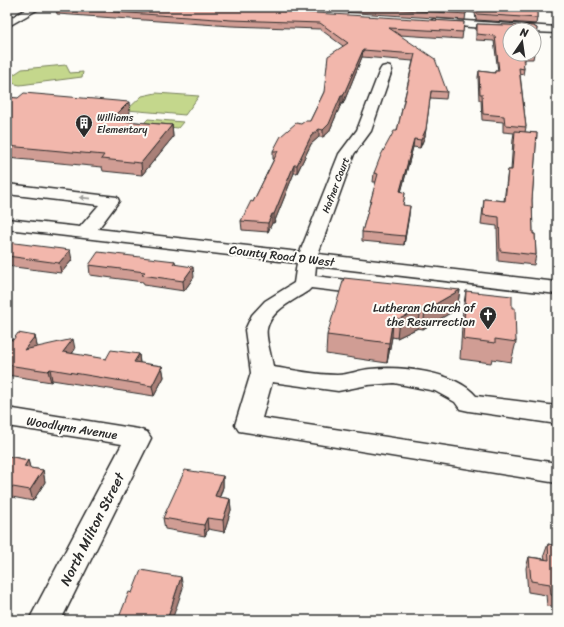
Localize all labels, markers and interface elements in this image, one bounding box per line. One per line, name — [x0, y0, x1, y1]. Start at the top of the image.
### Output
north arrow — [502, 22, 542, 62]
text: N — [517, 22, 530, 43]
place label: Williams Elementary — [97, 109, 148, 139]
building icon: Williams Elementary — [74, 113, 94, 138]
street label: Hafner Court — [317, 154, 355, 216]
one-way arrow — [79, 195, 91, 201]
street label: County Road D West — [228, 239, 337, 274]
place label: Lutheran Church of the Resurrection — [373, 297, 477, 333]
church icon: Lutheran Church of the Resurrection — [478, 305, 498, 330]
street label: Woodlynn Avenue — [25, 410, 119, 446]
street label: North Milton Street — [53, 467, 132, 590]

